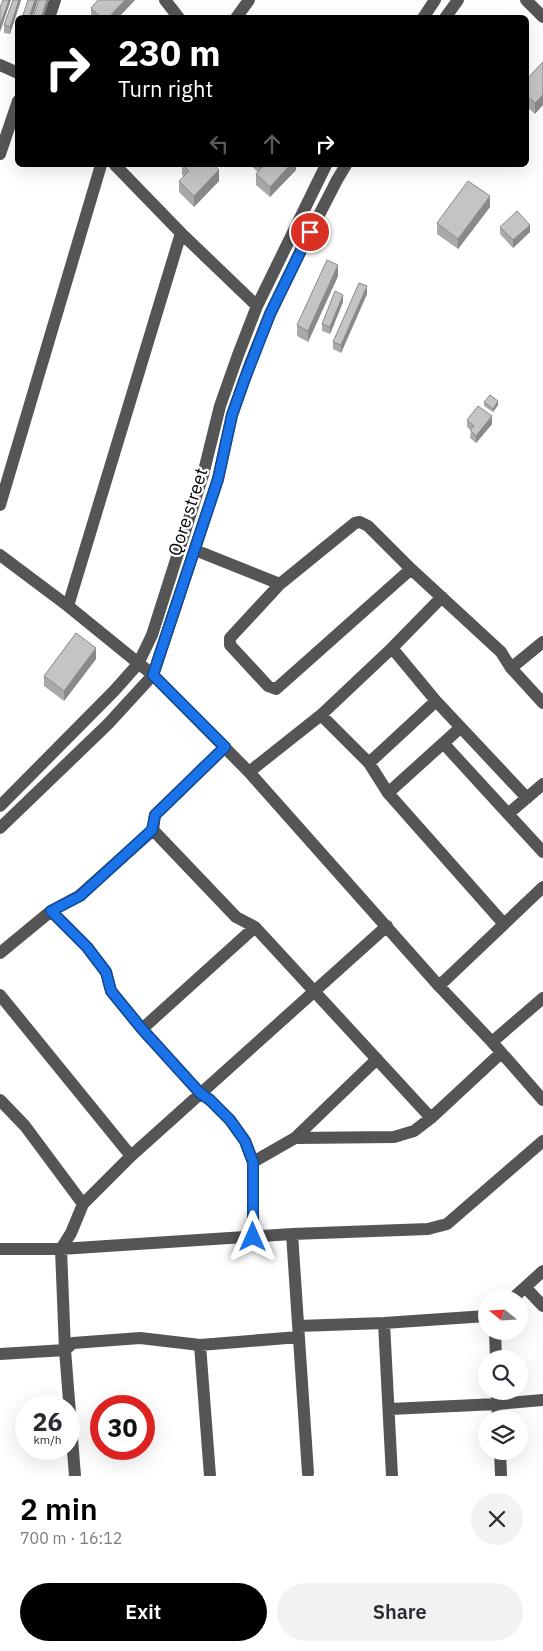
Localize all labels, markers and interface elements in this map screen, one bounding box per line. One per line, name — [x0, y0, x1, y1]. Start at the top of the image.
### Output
text: 230 m — [118, 30, 221, 76]
icon: right — [35, 35, 100, 100]
text: Turn right — [118, 74, 213, 103]
icon: left — [205, 130, 233, 158]
icon: ahead — [258, 130, 286, 158]
icon: right — [311, 130, 339, 158]
pin — [289, 211, 331, 253]
icon: arrive — [296, 218, 324, 246]
street label: Qore street — [163, 465, 213, 559]
position arrow — [226, 1210, 278, 1262]
north arrow — [478, 1290, 528, 1340]
map controls — [478, 1290, 528, 1460]
button: search — [478, 1350, 528, 1400]
speed limit sign: 30 — [90, 1395, 155, 1460]
text: 26 — [32, 1405, 63, 1438]
button: layers — [478, 1410, 528, 1460]
text: km/h — [33, 1432, 62, 1447]
text: 2 min — [20, 1489, 98, 1528]
button: close — [471, 1493, 523, 1545]
text: 700 m · 16:12 — [20, 1528, 122, 1548]
button: Exit — [20, 1583, 267, 1641]
button: Share — [277, 1583, 523, 1641]

